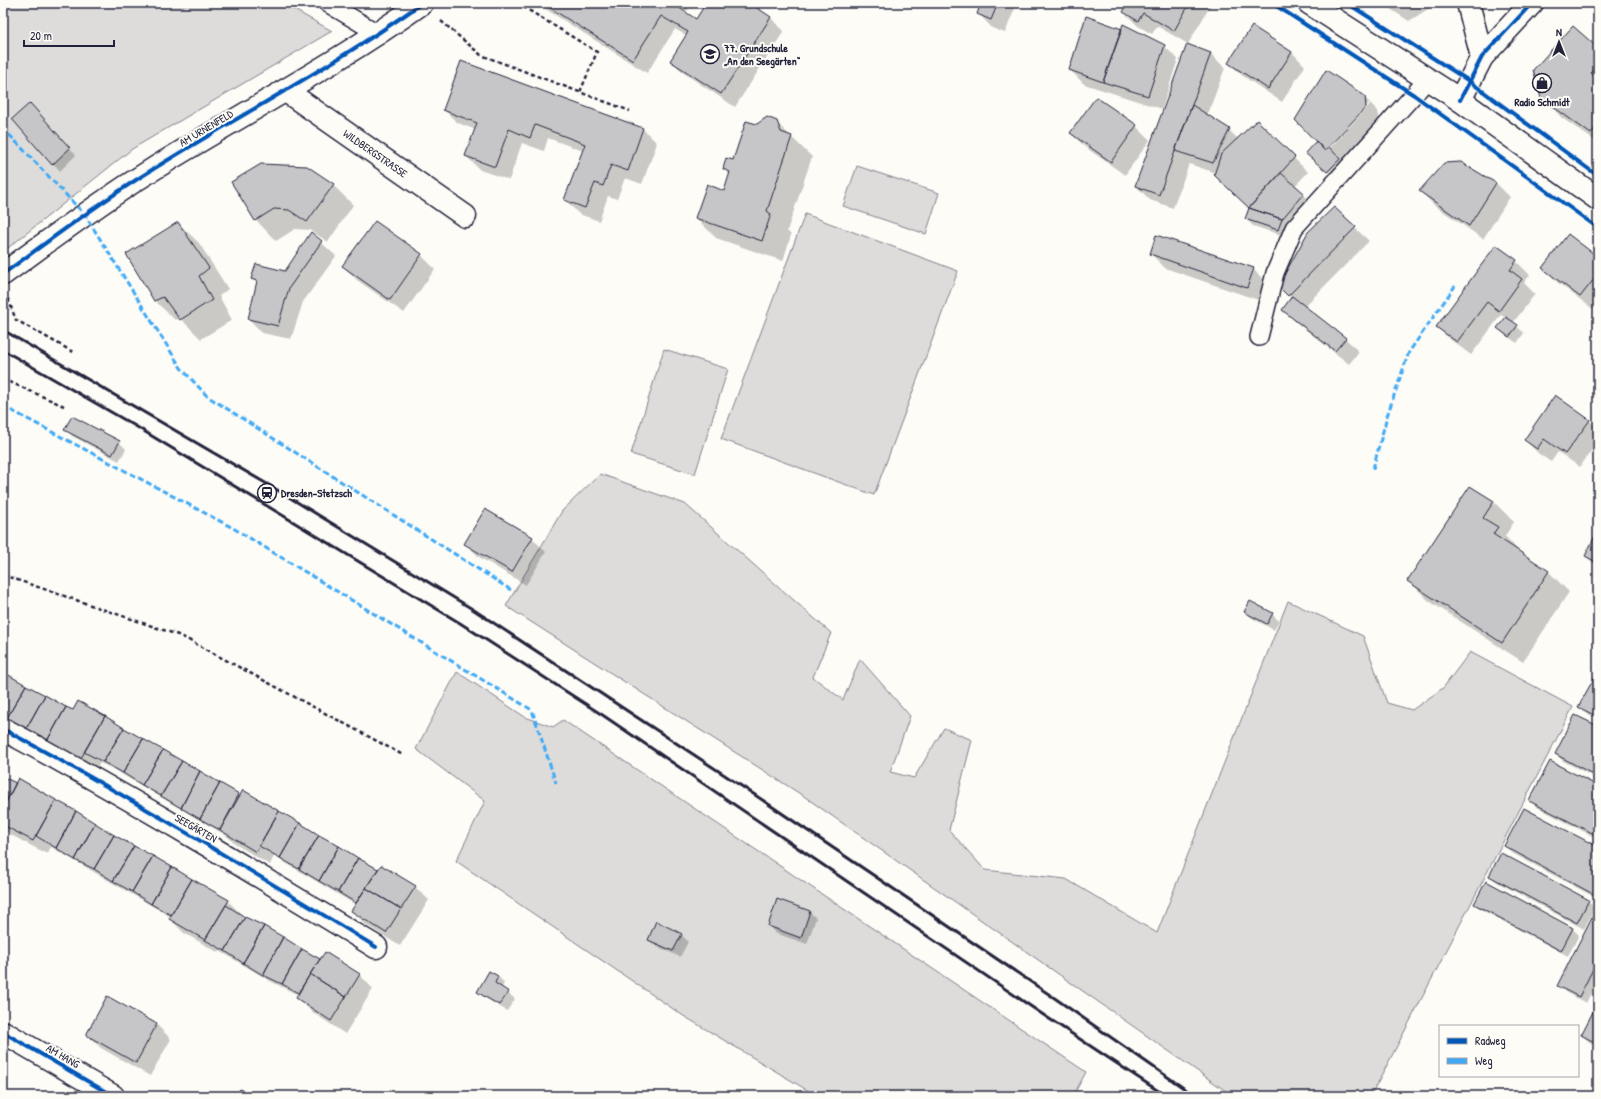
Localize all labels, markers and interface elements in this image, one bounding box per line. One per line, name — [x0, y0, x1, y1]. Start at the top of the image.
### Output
scale bar — [24, 22, 114, 48]
north arrow — [1539, 22, 1579, 62]
text: N — [1556, 25, 1562, 39]
text: 20 m — [30, 27, 52, 44]
place label: 77. Grundschule „An den Seegärten“ — [723, 41, 801, 69]
school or university icon: 77. Grundschule „An den Seegärten“ — [699, 43, 721, 65]
shop icon: Radio Schmidt — [1531, 72, 1553, 94]
place label: Radio Schmidt — [1515, 95, 1571, 109]
street label: AM URNENFELD — [177, 106, 236, 150]
street label: WILDBERGSTRASSE — [341, 126, 410, 181]
station icon: Dresden-Stetzsch — [256, 482, 278, 504]
place label: Dresden-Stetzsch — [281, 486, 352, 500]
street label: SEEGÄRTEN — [172, 810, 220, 846]
legend — [1439, 1025, 1579, 1077]
text: Radweg — [1475, 1032, 1506, 1049]
street label: AM HANG — [44, 1041, 83, 1071]
text: Weg — [1475, 1052, 1493, 1069]

